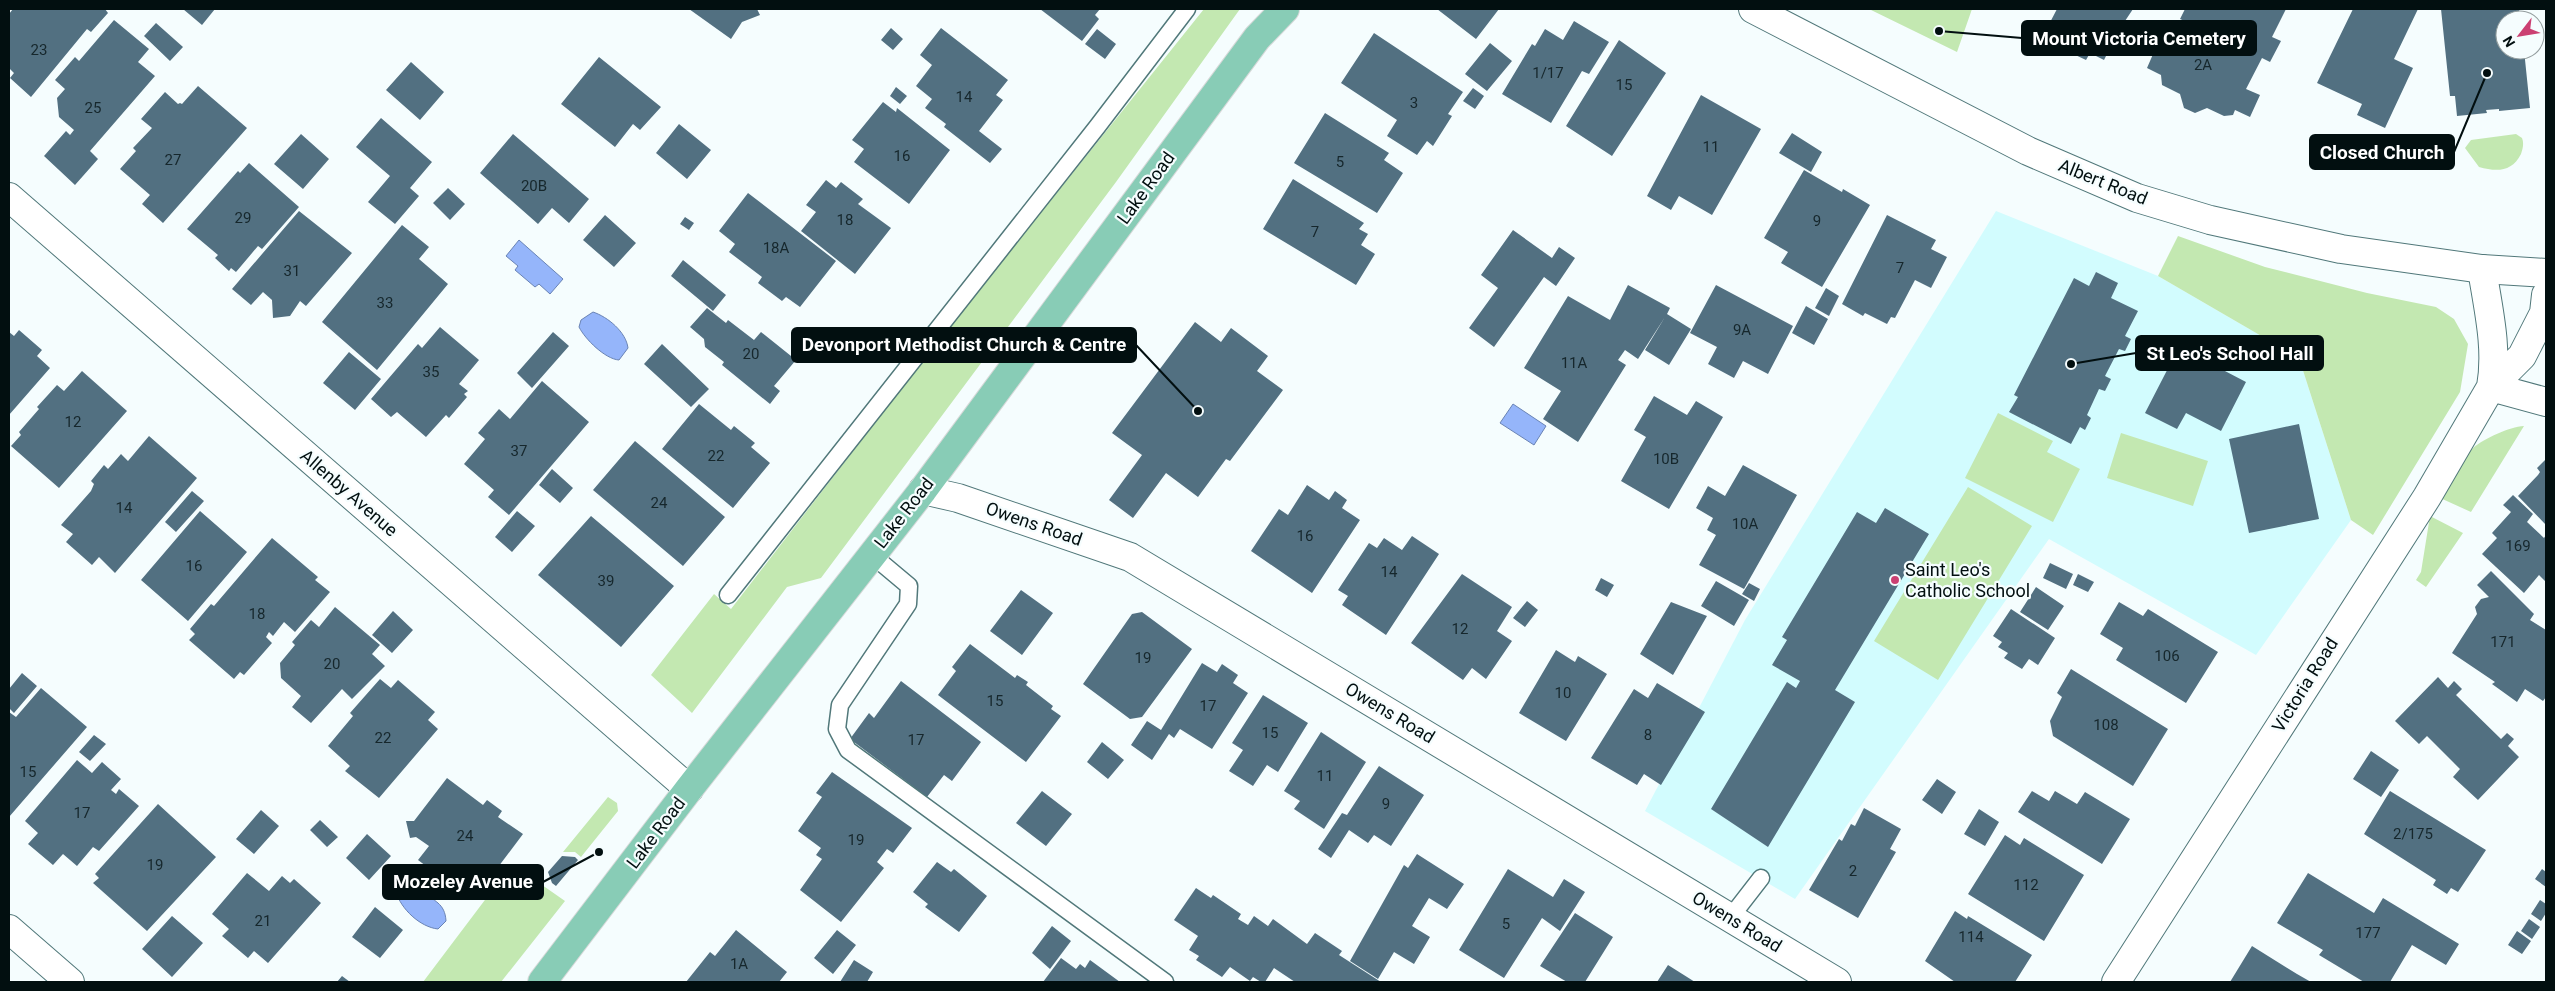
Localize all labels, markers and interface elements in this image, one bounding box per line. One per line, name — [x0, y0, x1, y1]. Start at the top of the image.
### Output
north arrow — [2495, 10, 2545, 60]
callout: Mount Victoria Cemetery — [2022, 21, 2256, 55]
text: Mount Victoria Cemetery — [2032, 27, 2246, 50]
text: N — [2499, 33, 2518, 50]
house number: 23 — [31, 41, 47, 59]
house number: 2A — [2194, 56, 2212, 74]
house number: 1/17 — [1532, 64, 1564, 82]
house number: 15 — [1616, 76, 1632, 94]
house number: 14 — [956, 88, 973, 106]
house number: 3 — [1410, 94, 1418, 112]
house number: 25 — [85, 99, 101, 117]
callout: Closed Church — [2310, 135, 2454, 169]
house number: 11 — [1703, 138, 1719, 156]
text: Closed Church — [2320, 141, 2444, 164]
house number: 16 — [894, 147, 910, 165]
street label: Lake Road — [1112, 148, 1179, 228]
house number: 27 — [165, 151, 181, 169]
house number: 5 — [1336, 153, 1344, 171]
street label: Albert Road — [2056, 154, 2151, 209]
house number: 20B — [521, 177, 547, 195]
house number: 29 — [235, 209, 251, 227]
house number: 18 — [837, 211, 853, 229]
house number: 9 — [1813, 212, 1821, 230]
house number: 7 — [1311, 223, 1319, 241]
house number: 18A — [763, 239, 790, 257]
house number: 7 — [1896, 259, 1904, 277]
house number: 31 — [284, 262, 300, 280]
house number: 33 — [377, 294, 393, 312]
house number: 9A — [1733, 321, 1751, 339]
callout: Devonport Methodist Church & Centre — [792, 328, 1136, 362]
text: Devonport Methodist Church & Centre — [802, 333, 1126, 356]
callout: St Leo's School Hall — [2136, 336, 2323, 370]
text: St Leo's School Hall — [2147, 342, 2313, 365]
house number: 20 — [743, 345, 759, 363]
house number: 11A — [1561, 354, 1588, 372]
house number: 35 — [423, 363, 439, 381]
house number: 12 — [65, 413, 81, 431]
house number: 37 — [511, 442, 527, 460]
street label: Allenby Avenue — [296, 445, 402, 541]
house number: 22 — [708, 447, 724, 465]
house number: 10B — [1653, 450, 1679, 468]
street label: Lake Road — [870, 473, 938, 552]
house number: 24 — [651, 494, 668, 512]
street label: Owens Road — [983, 497, 1085, 550]
house number: 14 — [116, 499, 133, 517]
house number: 10A — [1732, 515, 1759, 533]
house number: 16 — [1297, 527, 1313, 545]
house number: 169 — [2505, 537, 2531, 555]
house number: 16 — [186, 557, 202, 575]
place label: Saint Leo's Catholic School — [1905, 559, 2030, 601]
house number: 14 — [1381, 563, 1398, 581]
house number: 39 — [598, 572, 614, 590]
marker: Saint Leo's Catholic School — [1889, 574, 1901, 586]
house number: 18 — [249, 605, 265, 623]
house number: 12 — [1452, 620, 1468, 638]
house number: 171 — [2490, 633, 2516, 651]
street label: Victoria Road — [2267, 634, 2342, 736]
house number: 106 — [2154, 647, 2180, 665]
house number: 19 — [1135, 649, 1151, 667]
house number: 20 — [324, 655, 340, 673]
street label: Owens Road — [1342, 678, 1439, 747]
house number: 10 — [1555, 684, 1571, 702]
house number: 15 — [987, 692, 1003, 710]
house number: 17 — [1200, 697, 1216, 715]
house number: 108 — [2093, 716, 2119, 734]
house number: 15 — [1262, 724, 1278, 742]
house number: 8 — [1644, 726, 1652, 744]
house number: 22 — [375, 729, 391, 747]
house number: 17 — [908, 731, 924, 749]
house number: 15 — [20, 763, 36, 781]
house number: 11 — [1317, 767, 1333, 785]
street label: Lake Road — [622, 793, 689, 872]
house number: 9 — [1382, 795, 1390, 813]
house number: 17 — [74, 804, 90, 822]
house number: 2/175 — [2393, 825, 2433, 843]
house number: 24 — [457, 827, 474, 845]
house number: 19 — [848, 831, 864, 849]
house number: 19 — [147, 856, 163, 874]
house number: 2 — [1849, 862, 1857, 880]
callout: Mozeley Avenue — [383, 865, 543, 899]
text: Mozeley Avenue — [393, 870, 533, 893]
house number: 112 — [2013, 876, 2039, 894]
street label: Owens Road — [1689, 887, 1786, 956]
house number: 21 — [255, 912, 271, 930]
house number: 5 — [1502, 915, 1510, 933]
house number: 177 — [2355, 924, 2381, 942]
house number: 114 — [1958, 928, 1984, 946]
house number: 1A — [730, 955, 748, 973]

